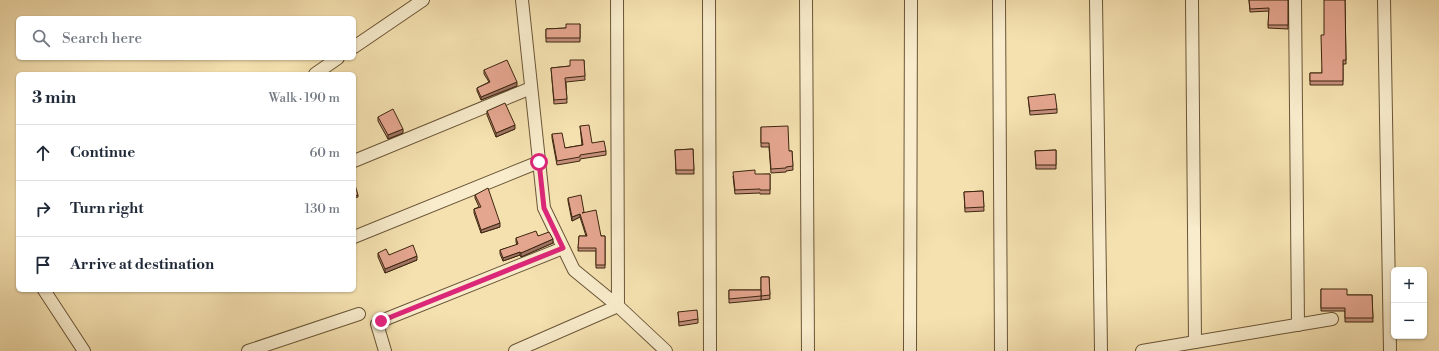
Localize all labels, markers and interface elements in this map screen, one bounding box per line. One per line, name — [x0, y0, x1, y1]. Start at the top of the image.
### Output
search box — [16, 16, 356, 60]
icon: search — [30, 27, 52, 49]
text: Search here — [62, 29, 142, 48]
text: 3 min — [32, 87, 76, 109]
text: Walk · 190 m — [269, 90, 340, 106]
icon: ahead — [32, 142, 54, 164]
text: Continue — [70, 143, 135, 162]
text: 60 m — [309, 145, 340, 161]
route start — [530, 153, 548, 171]
icon: right — [32, 198, 54, 220]
text: Turn right — [70, 199, 144, 218]
text: 130 m — [305, 201, 340, 217]
icon: arrive — [32, 254, 54, 276]
text: Arrive at destination — [70, 255, 214, 274]
map controls — [1391, 267, 1427, 339]
button: + — [1391, 267, 1427, 303]
button: − — [1391, 303, 1427, 339]
route end — [372, 312, 390, 330]

